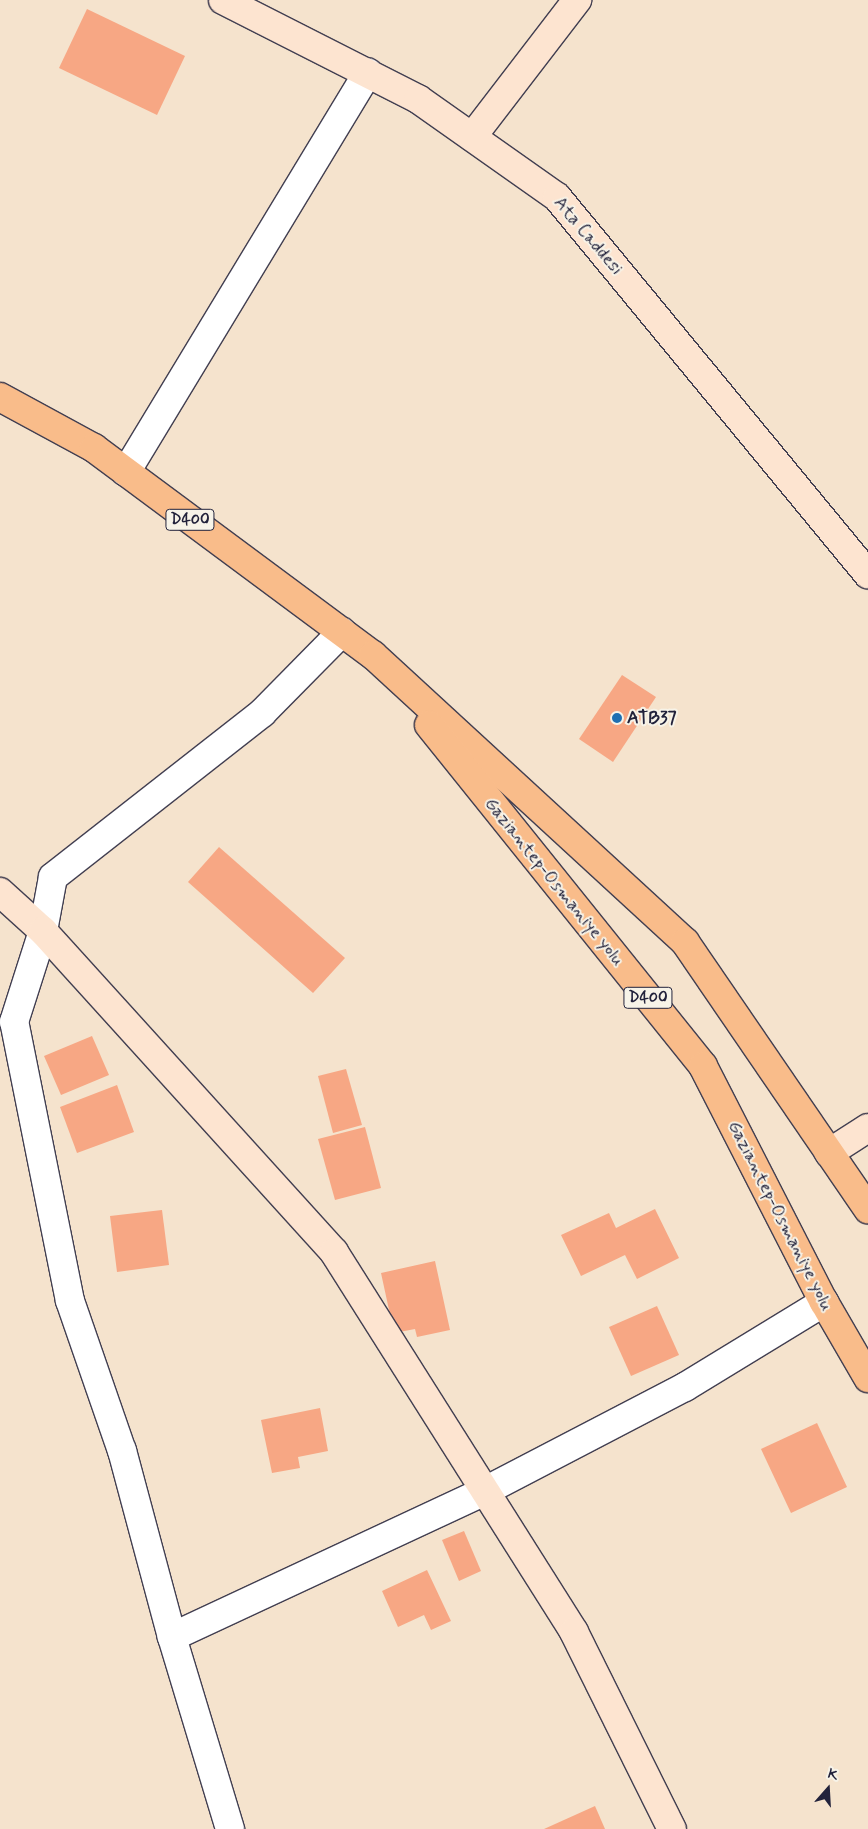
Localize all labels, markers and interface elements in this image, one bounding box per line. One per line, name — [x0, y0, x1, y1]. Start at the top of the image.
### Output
street label: Ata Caddesi — [549, 192, 627, 280]
road number: D400 — [165, 506, 215, 534]
place label: ATB37 — [627, 707, 677, 729]
marker: ATB37 — [611, 712, 623, 724]
street label: Gaziantep-Osmaniye yolu — [481, 795, 627, 969]
road number: D400 — [623, 984, 673, 1011]
street label: Gaziantep-Osmaniye yolu — [723, 1119, 837, 1313]
north arrow — [803, 1764, 853, 1814]
text: K — [825, 1765, 840, 1785]

